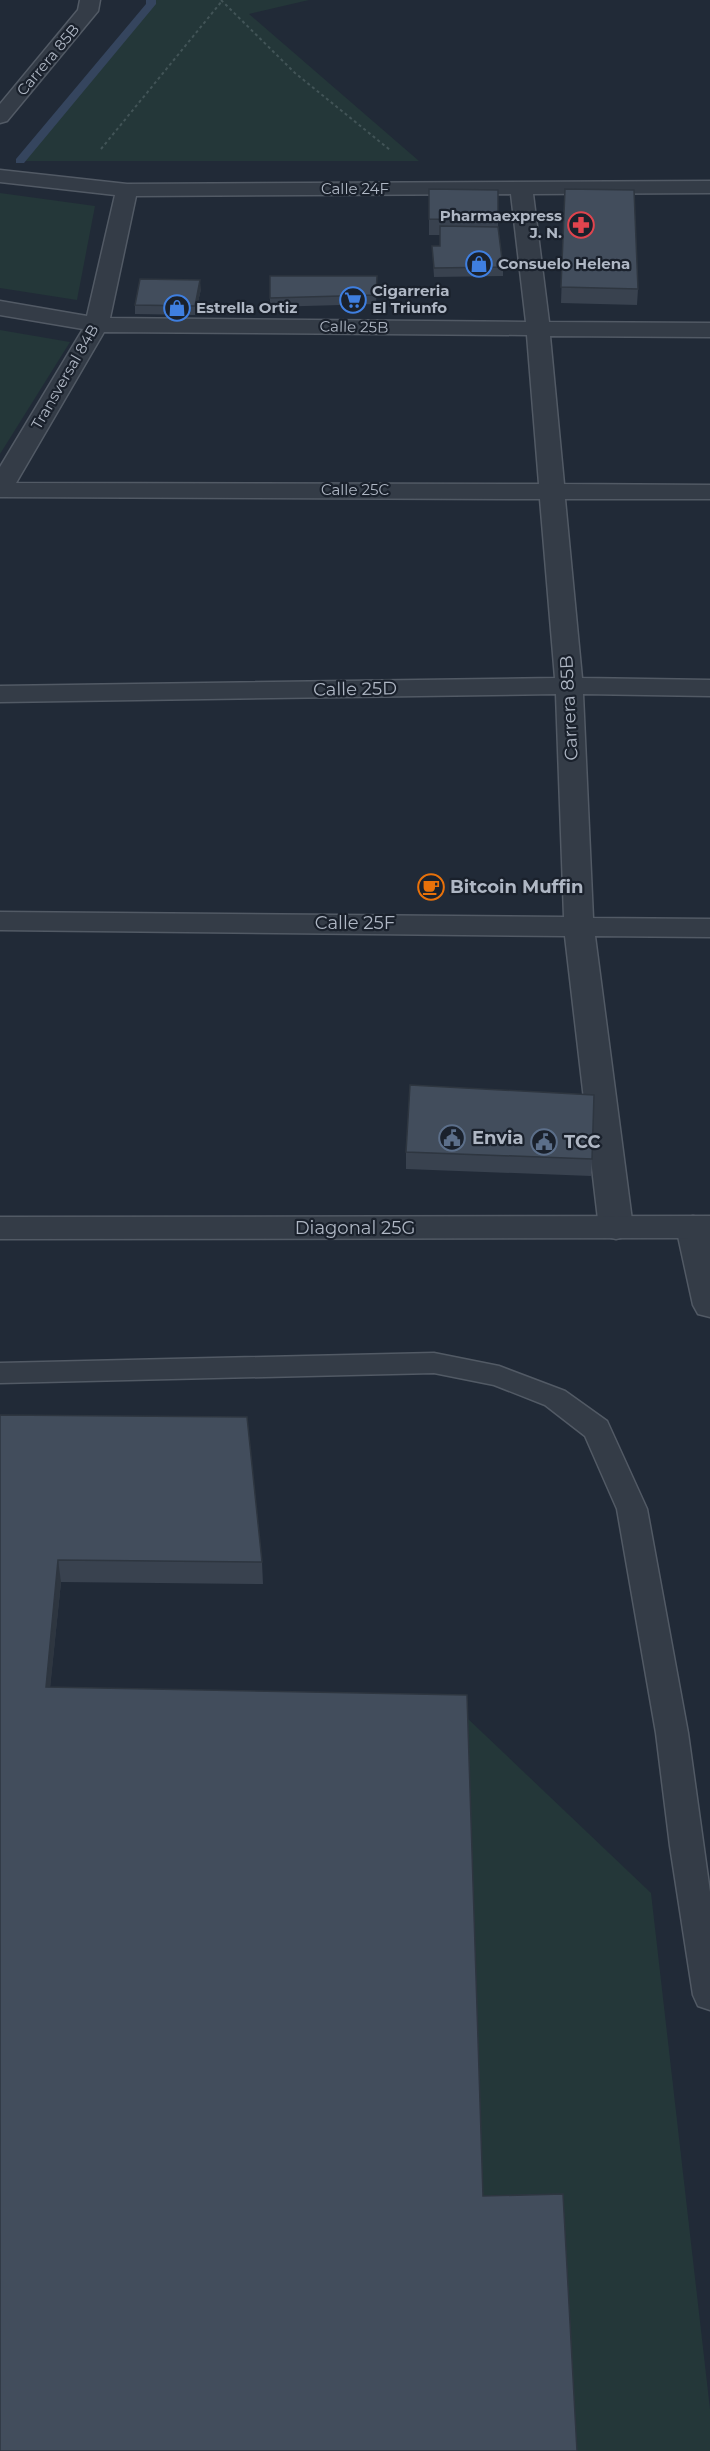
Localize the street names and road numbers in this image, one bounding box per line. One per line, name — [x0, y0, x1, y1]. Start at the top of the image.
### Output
street label: Carrera 85B — [12, 20, 83, 99]
street label: Calle 24F — [321, 179, 389, 198]
street label: Calle 25B — [319, 316, 389, 337]
street label: Transversal 84B — [27, 321, 102, 433]
street label: Calle 25C — [321, 480, 389, 499]
street label: Carrera 85B — [555, 655, 583, 761]
street label: Calle 25D — [313, 677, 397, 701]
street label: Calle 25F — [315, 912, 395, 934]
street label: Diagonal 25G — [295, 1217, 415, 1239]

